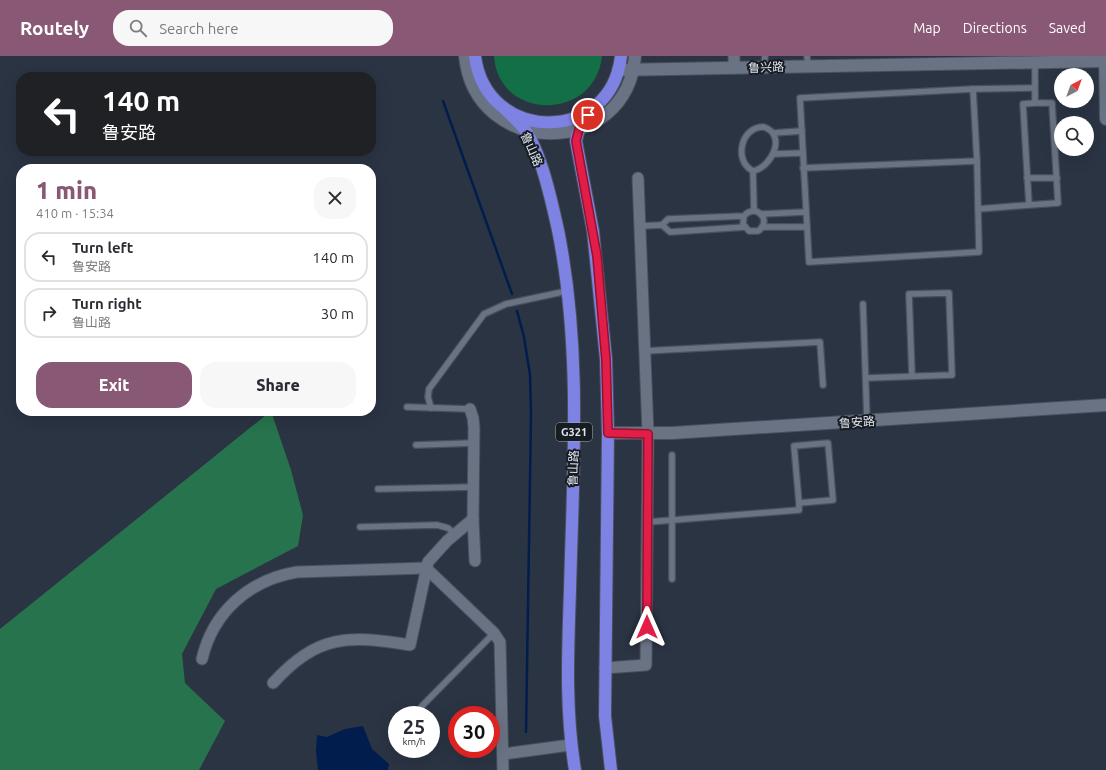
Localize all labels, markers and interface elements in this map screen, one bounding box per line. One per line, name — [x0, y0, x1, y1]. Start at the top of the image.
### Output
search box — [113, 10, 393, 46]
text: Routely — [20, 17, 89, 39]
icon: search — [127, 17, 149, 39]
text: Search here — [159, 20, 238, 37]
text: Map — [913, 20, 941, 36]
text: Directions — [963, 20, 1027, 36]
text: Saved — [1049, 20, 1086, 36]
street label: 鲁兴路 — [748, 60, 784, 74]
north arrow — [1054, 68, 1094, 108]
map controls — [1054, 68, 1094, 156]
text: 140 m — [102, 85, 180, 116]
icon: left — [36, 88, 88, 140]
pin — [571, 98, 605, 132]
icon: arrive — [577, 104, 599, 126]
button: search — [1054, 116, 1094, 156]
text: 鲁安路 — [102, 122, 156, 142]
street label: 鲁山路 — [519, 130, 545, 168]
text: 1 min — [36, 177, 97, 204]
button: close — [314, 177, 356, 219]
text: 410 m · 15:34 — [36, 206, 114, 220]
text: Turn left — [72, 239, 133, 256]
icon: left — [38, 246, 60, 268]
text: 140 m — [312, 249, 354, 266]
text: 鲁安路 — [72, 259, 111, 273]
text: Turn right — [72, 295, 142, 312]
icon: right — [38, 302, 60, 324]
text: 30 m — [321, 305, 354, 322]
text: 鲁山路 — [72, 315, 111, 329]
button: Exit — [36, 362, 192, 408]
button: Share — [200, 362, 356, 408]
street label: 鲁安路 — [839, 414, 875, 430]
road number: G321 — [556, 423, 592, 441]
street label: 鲁山路 — [566, 450, 580, 486]
position arrow — [626, 606, 668, 648]
speed limit sign: 30 — [448, 706, 500, 758]
text: 25 — [403, 715, 425, 738]
text: km/h — [402, 736, 426, 747]

